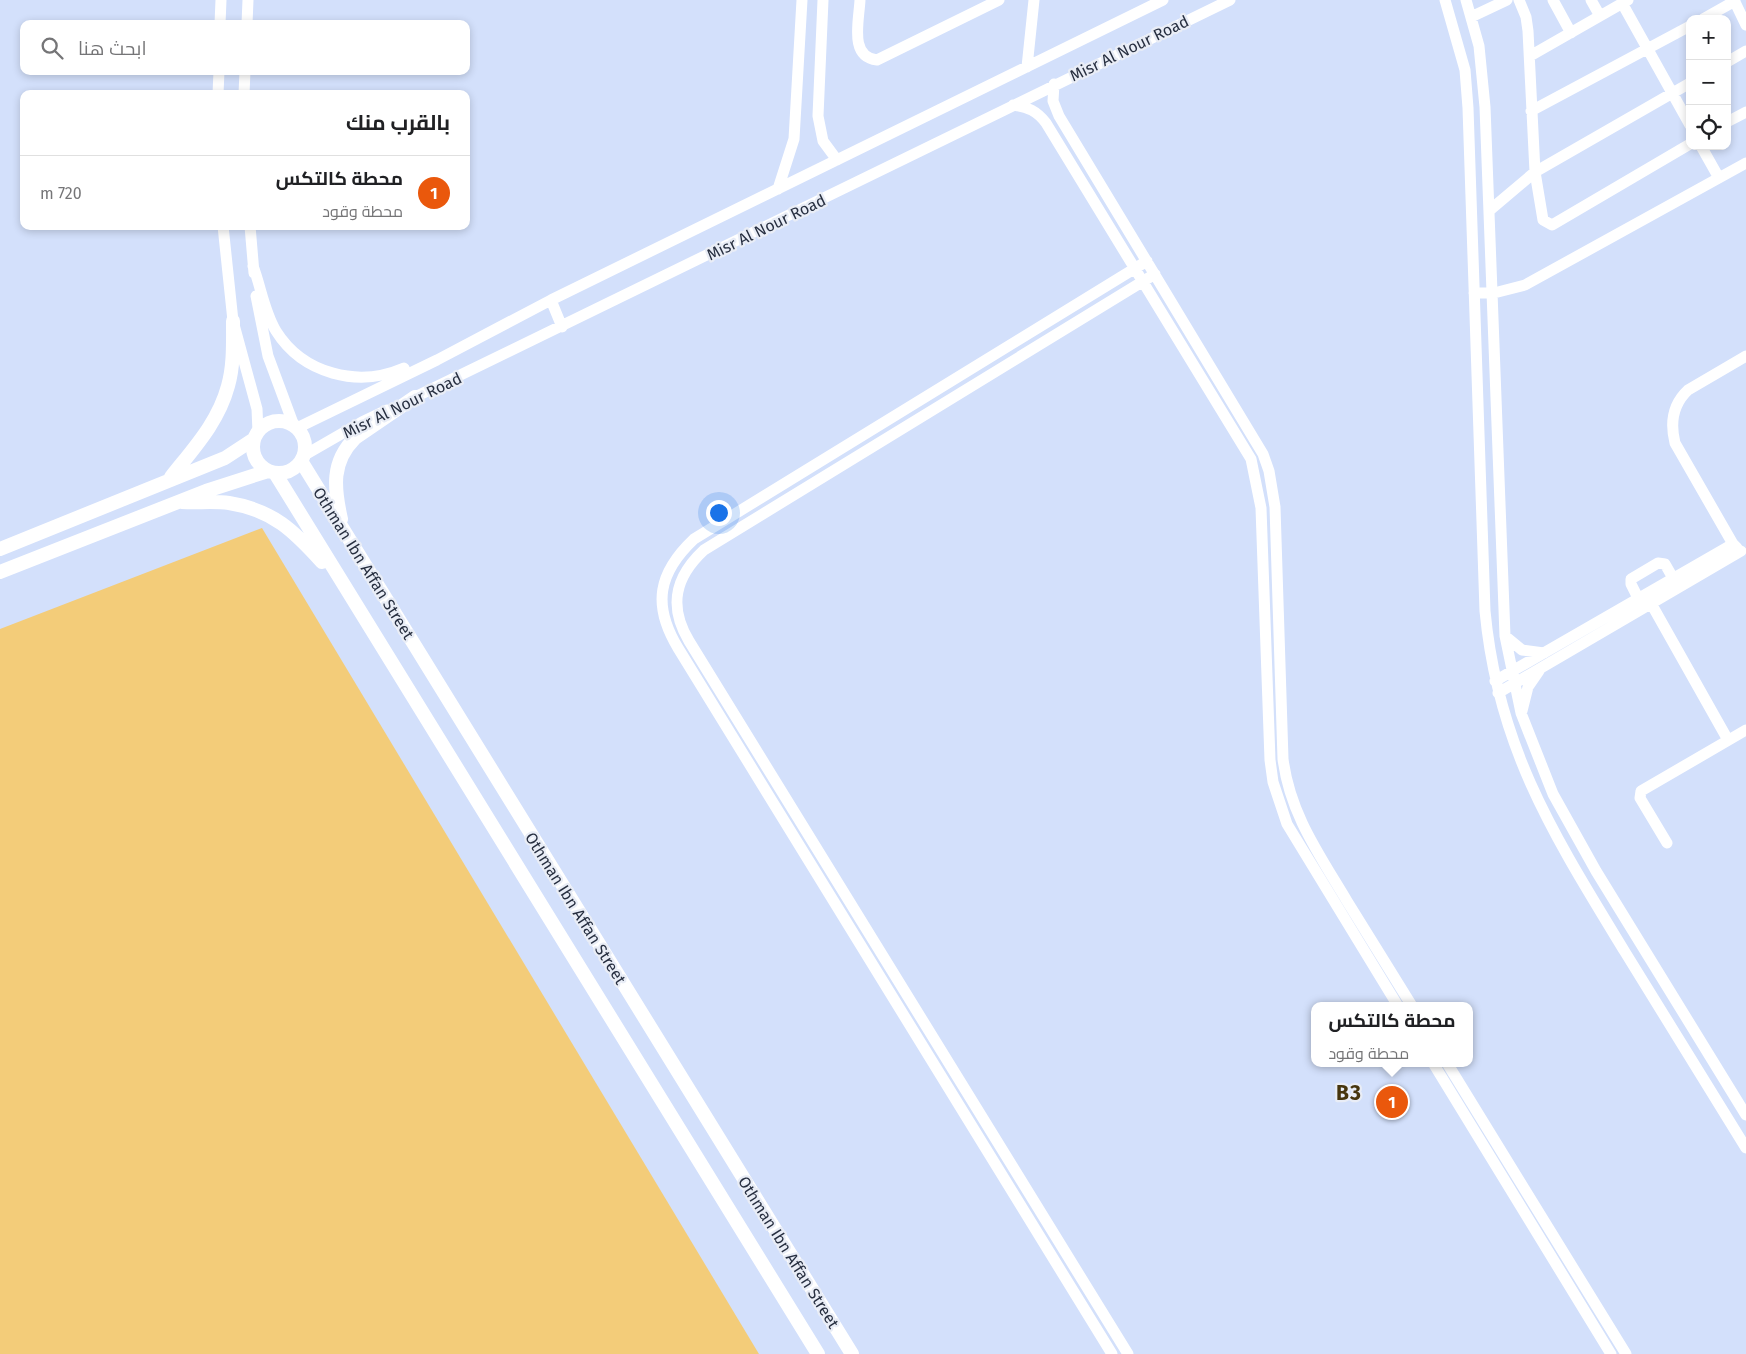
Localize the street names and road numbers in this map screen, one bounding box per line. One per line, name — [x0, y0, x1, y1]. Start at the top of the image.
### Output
street label: Misr Al Nour Road — [1067, 11, 1192, 85]
street label: Misr Al Nour Road — [704, 190, 829, 264]
street label: Misr Al Nour Road — [340, 368, 465, 442]
street label: Othman Ibn Affan Street — [309, 484, 418, 643]
street label: Othman Ibn Affan Street — [521, 829, 630, 988]
street label: Othman Ibn Affan Street — [734, 1173, 843, 1332]

